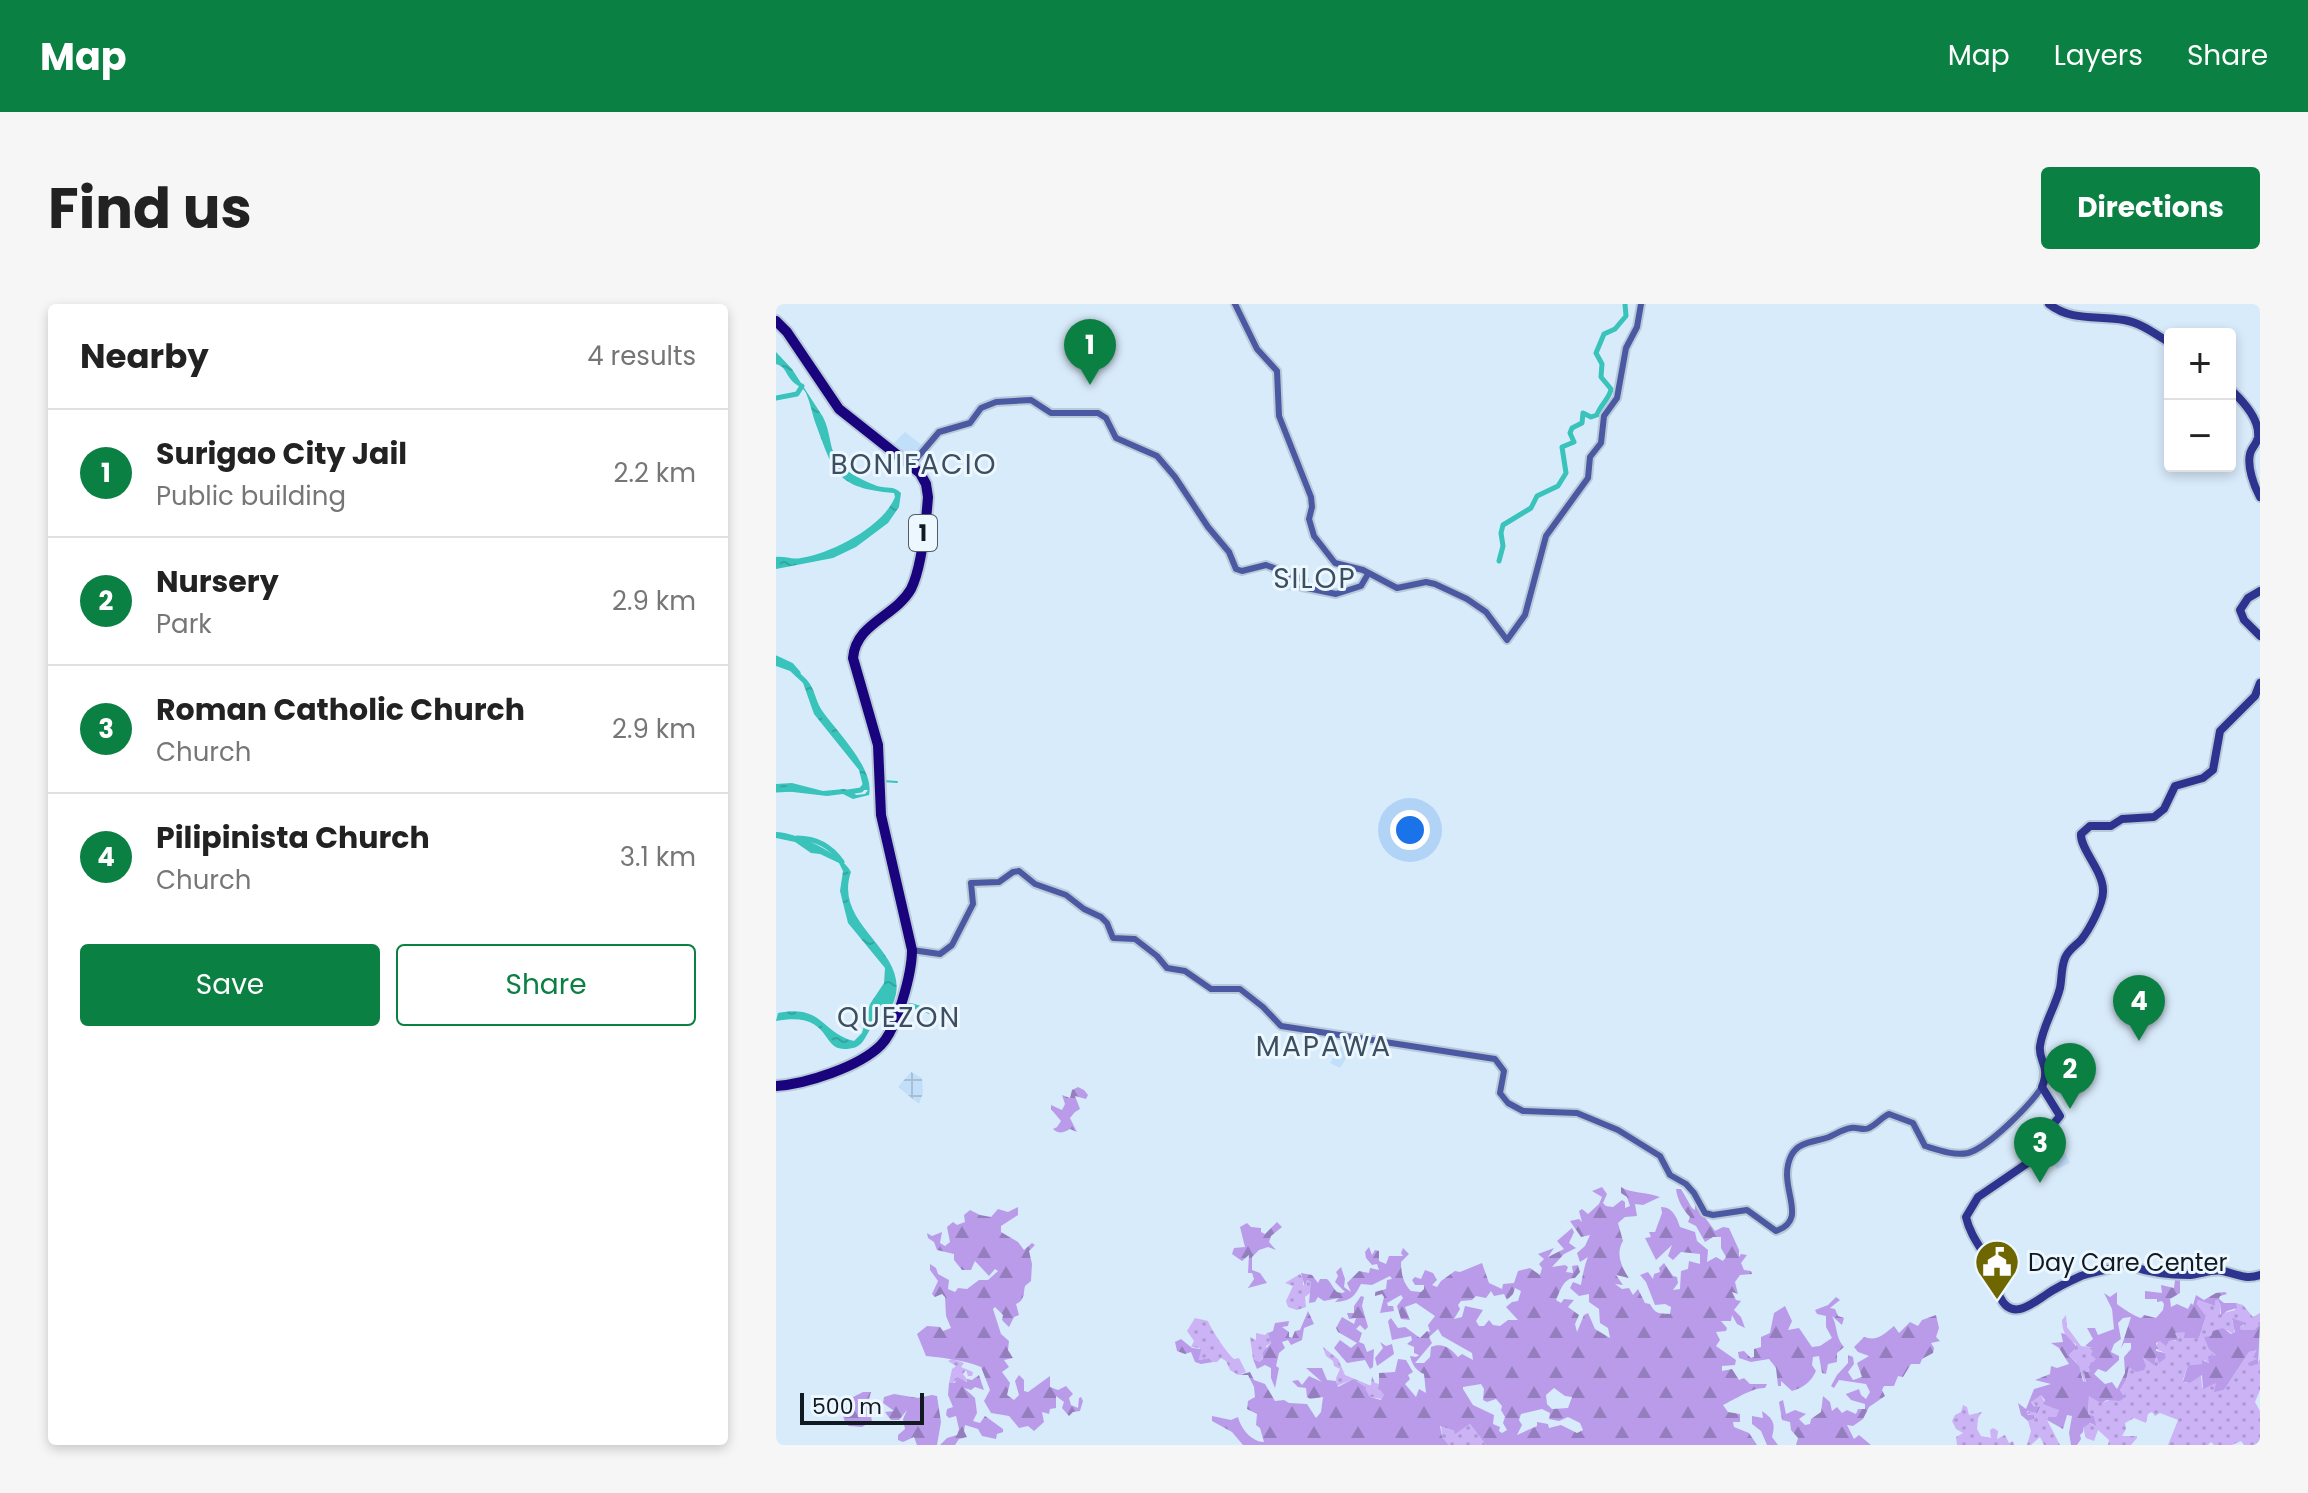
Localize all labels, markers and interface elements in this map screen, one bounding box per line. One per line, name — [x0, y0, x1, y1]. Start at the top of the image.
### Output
text: Map — [40, 30, 127, 83]
text: Map — [1948, 36, 2010, 75]
text: Layers — [2054, 36, 2143, 75]
text: Share — [2187, 36, 2268, 75]
button: Directions — [2041, 167, 2260, 249]
text: Find us — [48, 169, 252, 248]
pin: 1 — [1064, 319, 1116, 385]
map controls — [2164, 328, 2236, 472]
button: + — [2164, 328, 2236, 400]
text: Nearby — [80, 332, 209, 380]
text: 4 results — [587, 338, 696, 374]
button: − — [2164, 400, 2236, 472]
text: Surigao City Jail — [156, 432, 407, 475]
district label: BONIFACIO — [830, 445, 998, 484]
text: 1 — [101, 455, 111, 491]
text: 2.2 km — [614, 455, 696, 491]
text: Public building — [156, 478, 346, 514]
road number: 1 — [909, 515, 937, 551]
district label: SILOP — [1273, 559, 1357, 598]
text: Nursery — [156, 560, 279, 603]
text: 2 — [99, 583, 113, 619]
text: 2.9 km — [612, 583, 696, 619]
text: Park — [156, 606, 212, 642]
text: Roman Catholic Church — [156, 688, 525, 731]
text: 3 — [98, 711, 114, 747]
text: 2.9 km — [612, 711, 696, 747]
text: Church — [156, 734, 251, 770]
your location — [1390, 810, 1430, 850]
text: Pilipinista Church — [156, 816, 430, 859]
text: 4 — [97, 839, 115, 875]
text: 3.1 km — [620, 839, 696, 875]
text: Church — [156, 862, 251, 898]
button: Save — [80, 944, 380, 1026]
button: Share — [396, 944, 696, 1026]
pin: 4 — [2113, 975, 2165, 1041]
district label: QUEZON — [837, 998, 961, 1037]
district label: MAPAWA — [1256, 1027, 1392, 1066]
pin: 2 — [2044, 1043, 2096, 1109]
pin: 3 — [2014, 1117, 2066, 1183]
public building icon: Day Care Center — [1973, 1238, 2021, 1301]
place label: Day Care Center — [2028, 1246, 2227, 1279]
scale bar — [800, 1389, 924, 1425]
text: 500 m — [812, 1391, 882, 1422]

